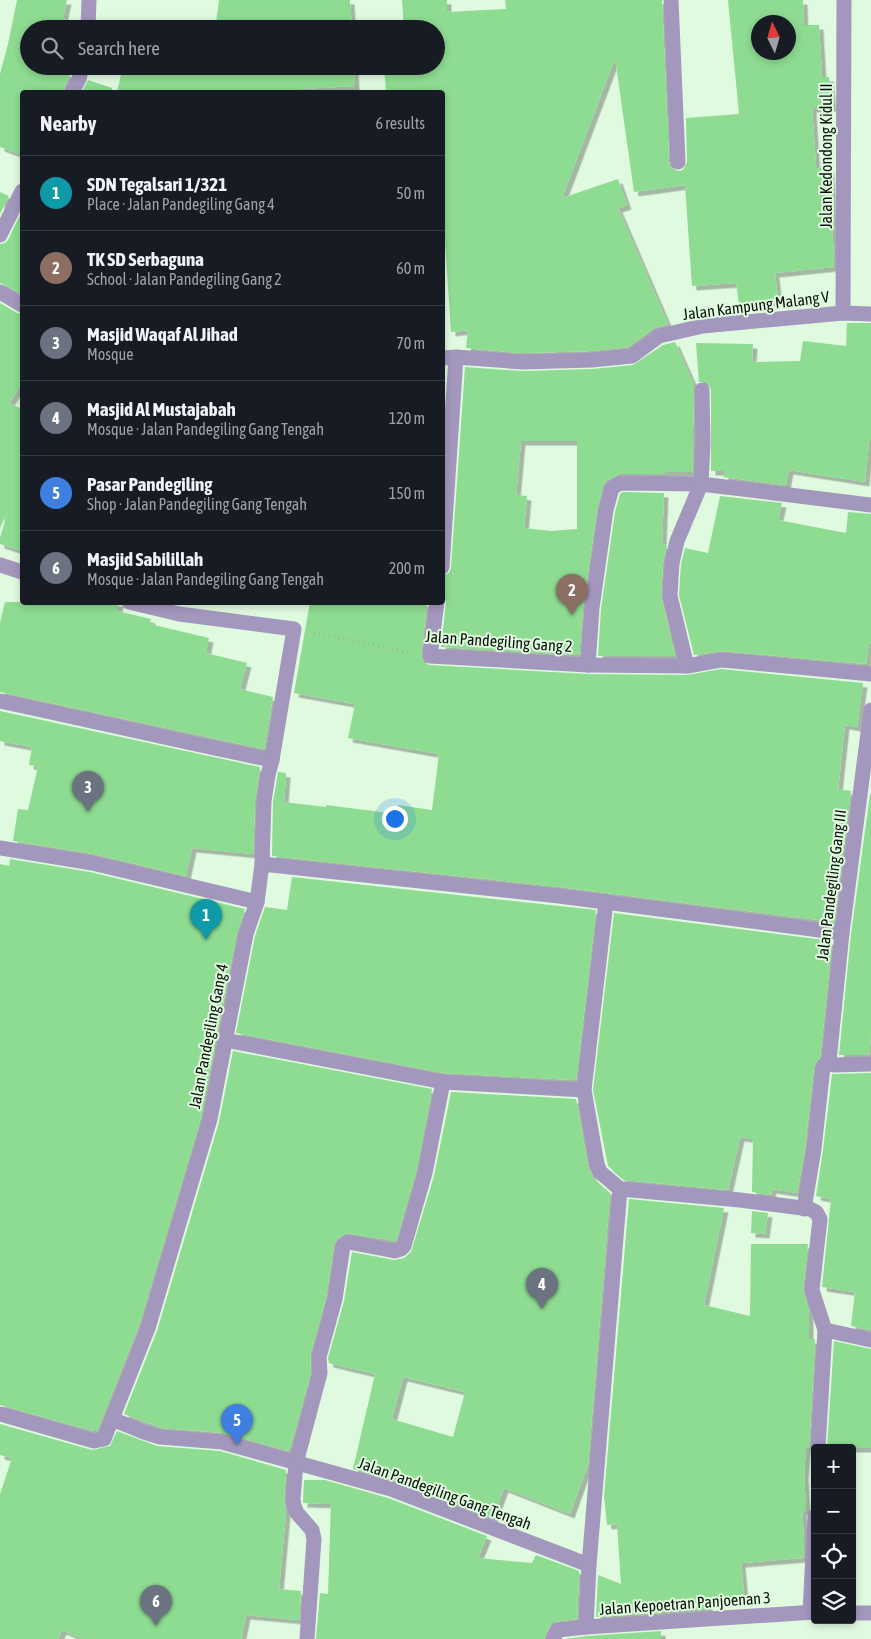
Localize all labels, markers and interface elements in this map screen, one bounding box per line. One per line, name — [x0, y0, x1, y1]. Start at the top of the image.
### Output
north arrow — [751, 15, 796, 60]
search box — [20, 20, 445, 75]
icon: search — [38, 34, 66, 62]
text: Search here — [78, 37, 160, 59]
street label: Jalan Kedondong Kidul II — [817, 83, 836, 229]
text: Nearby — [40, 111, 96, 135]
text: 6 results — [375, 114, 425, 132]
text: SDN Tegalsari 1/321 — [87, 173, 227, 195]
text: 1 — [52, 184, 60, 202]
text: 50 m — [396, 184, 425, 202]
text: Place · Jalan Pandegiling Gang 4 — [87, 195, 275, 213]
text: TK SD Serbaguna — [87, 248, 204, 270]
text: 2 — [52, 259, 60, 277]
text: 60 m — [396, 259, 425, 277]
text: School · Jalan Pandegiling Gang 2 — [87, 270, 282, 288]
street label: Jalan Kampung Malang V — [682, 287, 830, 324]
text: Masjid Waqaf Al Jihad — [87, 323, 238, 345]
text: 3 — [52, 334, 60, 352]
text: 70 m — [396, 334, 425, 352]
text: Mosque — [87, 345, 133, 363]
text: Masjid Al Mustajabah — [87, 398, 236, 420]
text: 4 — [52, 409, 60, 427]
text: 120 m — [389, 409, 425, 427]
text: Mosque · Jalan Pandegiling Gang Tengah — [87, 420, 324, 438]
text: Pasar Pandegiling — [87, 473, 212, 495]
text: 5 — [52, 484, 60, 502]
text: 150 m — [389, 484, 425, 502]
text: Shop · Jalan Pandegiling Gang Tengah — [87, 495, 307, 513]
text: Masjid Sabilillah — [87, 548, 203, 570]
text: 6 — [52, 559, 60, 577]
text: 200 m — [389, 559, 425, 577]
text: Mosque · Jalan Pandegiling Gang Tengah — [87, 570, 324, 588]
pin: 2 — [556, 574, 588, 615]
street label: Jalan Pandegiling Gang 2 — [425, 627, 573, 656]
pin: 3 — [72, 771, 104, 812]
your location — [382, 806, 408, 832]
street label: Jalan Pandegiling Gang III — [813, 808, 850, 962]
pin: 1 — [190, 899, 222, 940]
street label: Jalan Pandegiling Gang 4 — [185, 962, 232, 1110]
pin: 4 — [526, 1268, 558, 1309]
pin: 5 — [221, 1404, 253, 1445]
map controls — [811, 1444, 856, 1624]
button: + — [811, 1444, 856, 1489]
street label: Jalan Pandegiling Gang Tengah — [356, 1453, 534, 1534]
button: − — [811, 1489, 856, 1534]
button: locate — [811, 1534, 856, 1579]
button: layers — [811, 1579, 856, 1624]
pin: 6 — [140, 1585, 172, 1626]
street label: Jalan Kepoetran Panjoenan 3 — [599, 1588, 771, 1619]

